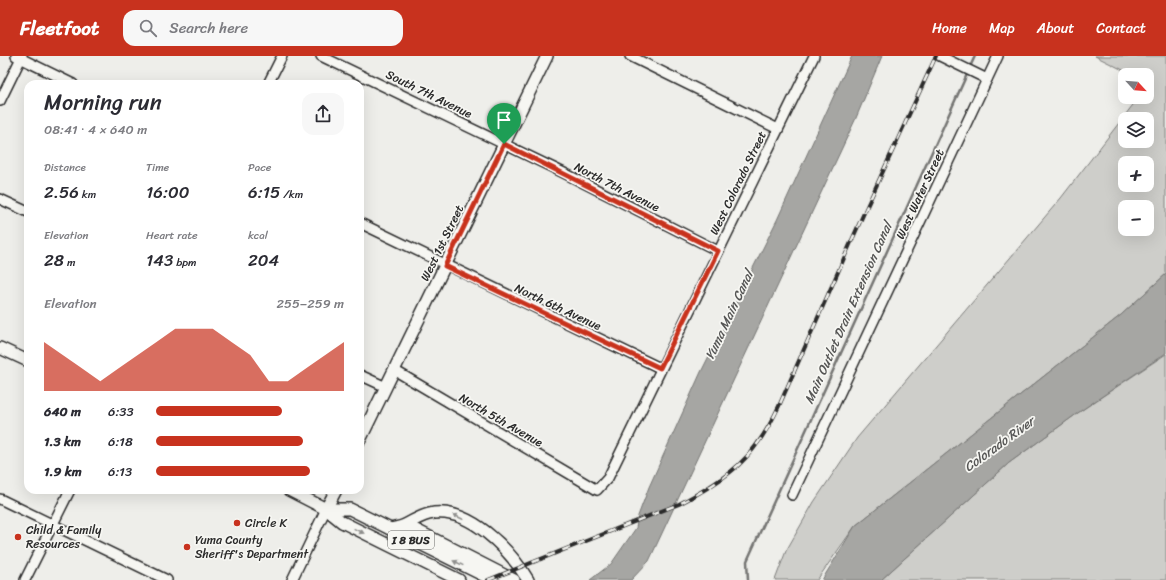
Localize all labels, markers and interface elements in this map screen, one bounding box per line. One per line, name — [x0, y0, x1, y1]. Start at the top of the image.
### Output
search box — [123, 10, 403, 46]
text: Fleetfoot — [20, 12, 99, 45]
text: Search here — [169, 15, 248, 41]
text: Home — [932, 16, 967, 41]
text: Map — [989, 16, 1015, 41]
text: About — [1037, 16, 1074, 41]
text: Contact — [1096, 16, 1146, 41]
icon: search — [137, 17, 159, 39]
street label: South 7th Avenue — [382, 63, 476, 125]
north arrow — [1118, 68, 1154, 104]
map controls — [1118, 68, 1154, 236]
text: Morning run — [44, 83, 162, 122]
button: share — [302, 93, 344, 135]
pin — [487, 103, 521, 144]
icon: arrive — [493, 109, 515, 131]
button: layers — [1118, 112, 1154, 148]
text: 08:41 · 4 × 640 m — [44, 118, 147, 141]
street label: West Colorado Street — [703, 127, 773, 239]
street label: West Water Street — [889, 145, 951, 243]
street label: North 7th Avenue — [570, 156, 664, 218]
button: + — [1118, 156, 1154, 192]
text: Distance — [44, 158, 86, 177]
text: Time — [146, 158, 169, 177]
text: Pace — [248, 158, 271, 177]
text: 2.56 — [44, 177, 79, 207]
text: 16:00 — [146, 177, 190, 207]
text: 6:15 — [248, 177, 280, 207]
text: km — [79, 185, 96, 204]
text: /km — [280, 185, 303, 204]
button: − — [1118, 200, 1154, 236]
street label: West 1st Street — [414, 201, 470, 285]
water label: Main Outlet Drain Extension Canal — [797, 215, 900, 408]
text: Elevation — [44, 226, 89, 245]
text: Heart rate — [146, 226, 198, 245]
text: kcal — [248, 226, 268, 245]
text: 28 — [44, 245, 64, 275]
text: 143 — [146, 245, 173, 275]
text: 204 — [248, 245, 279, 275]
text: m — [64, 253, 75, 272]
text: bpm — [173, 253, 196, 272]
water label: Yuma Main Canal — [698, 264, 761, 363]
street label: North 6th Avenue — [511, 277, 605, 337]
text: Elevation — [44, 292, 97, 315]
text: 255–259 m — [276, 292, 344, 315]
street label: North 5th Avenue — [455, 387, 548, 453]
text: 640 m — [44, 400, 81, 423]
text: 6:33 — [108, 400, 134, 423]
water label: Colorado River — [959, 409, 1041, 478]
text: 1.3 km — [44, 430, 81, 453]
text: 6:18 — [108, 430, 133, 453]
text: 1.9 km — [44, 460, 82, 483]
text: 6:13 — [108, 460, 132, 483]
place label: Circle K — [245, 512, 287, 534]
one-way arrow — [452, 514, 463, 520]
marker: Circle K — [232, 518, 242, 528]
place label: Child & Family Resources — [26, 519, 102, 555]
one-way arrow — [353, 527, 364, 534]
place label: Yuma County Sheriff's Department — [195, 529, 309, 565]
road number: I 8 BUS — [388, 531, 434, 549]
marker: Child & Family Resources — [13, 532, 23, 542]
marker: Yuma County Sheriff's Department — [182, 542, 192, 552]
one-way arrow — [452, 560, 464, 566]

